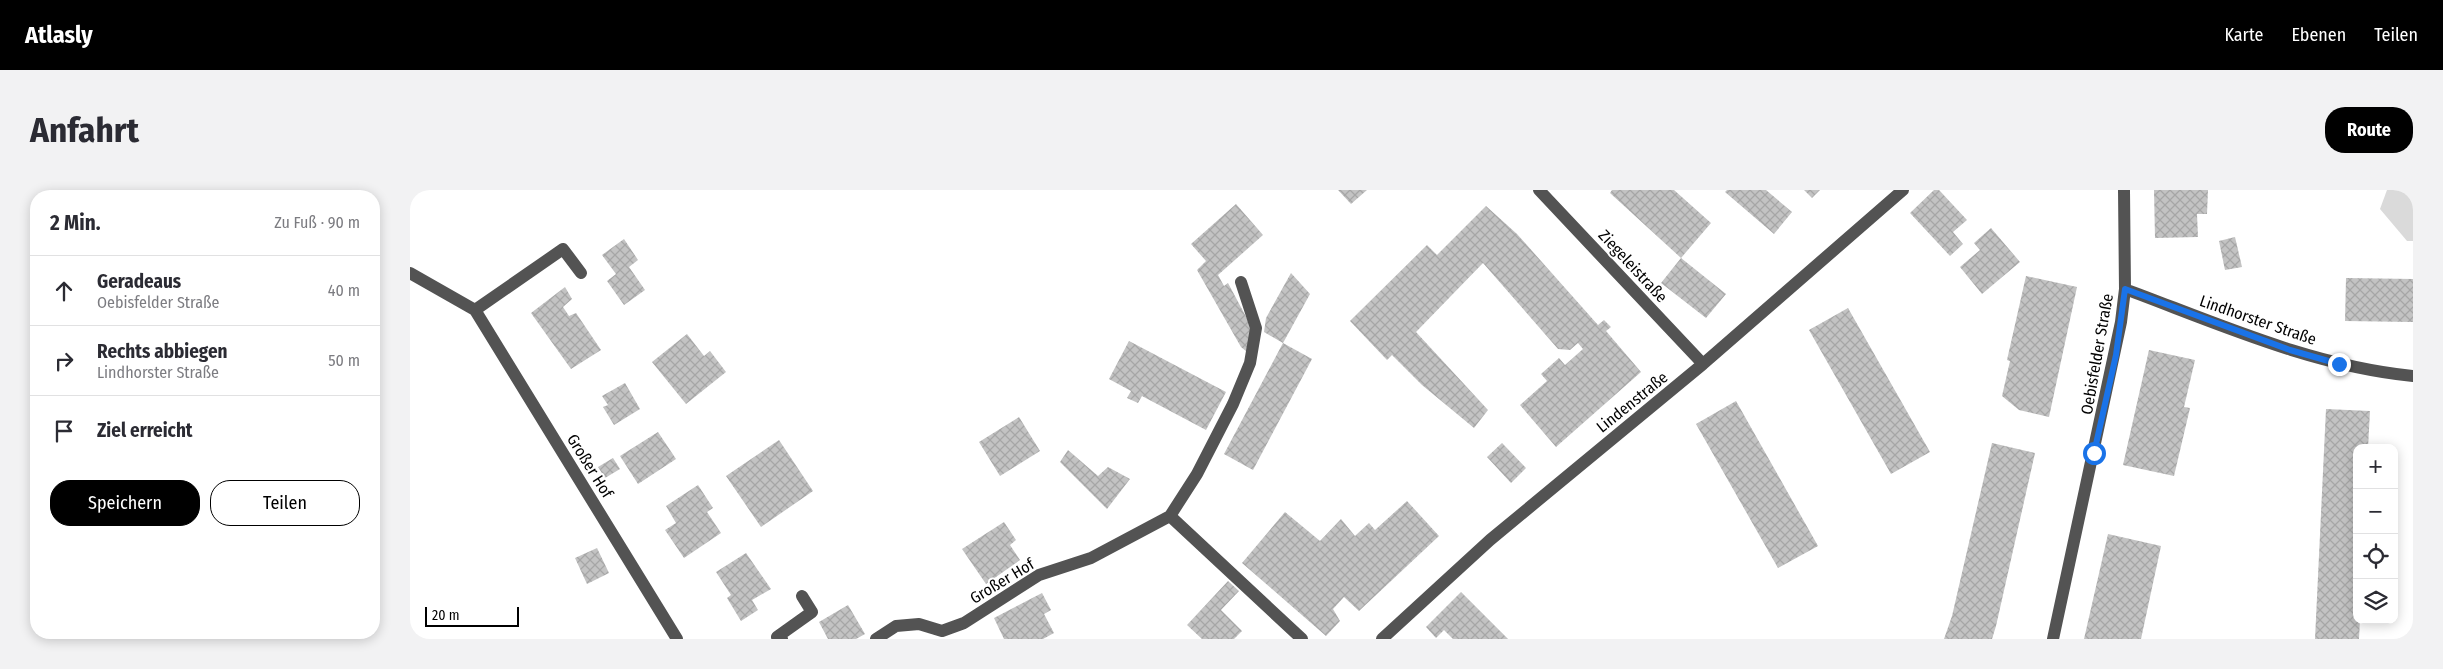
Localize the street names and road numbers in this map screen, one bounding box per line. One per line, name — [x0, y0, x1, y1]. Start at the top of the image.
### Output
street label: Ziegeleistraße — [1595, 226, 1671, 306]
street label: Lindhorster Straße — [2197, 291, 2319, 349]
street label: Oebisfelder Straße — [2077, 292, 2117, 416]
street label: Lindenstraße — [1593, 368, 1671, 436]
street label: Großer Hof — [563, 431, 618, 502]
street label: Großer Hof — [966, 554, 1038, 608]

